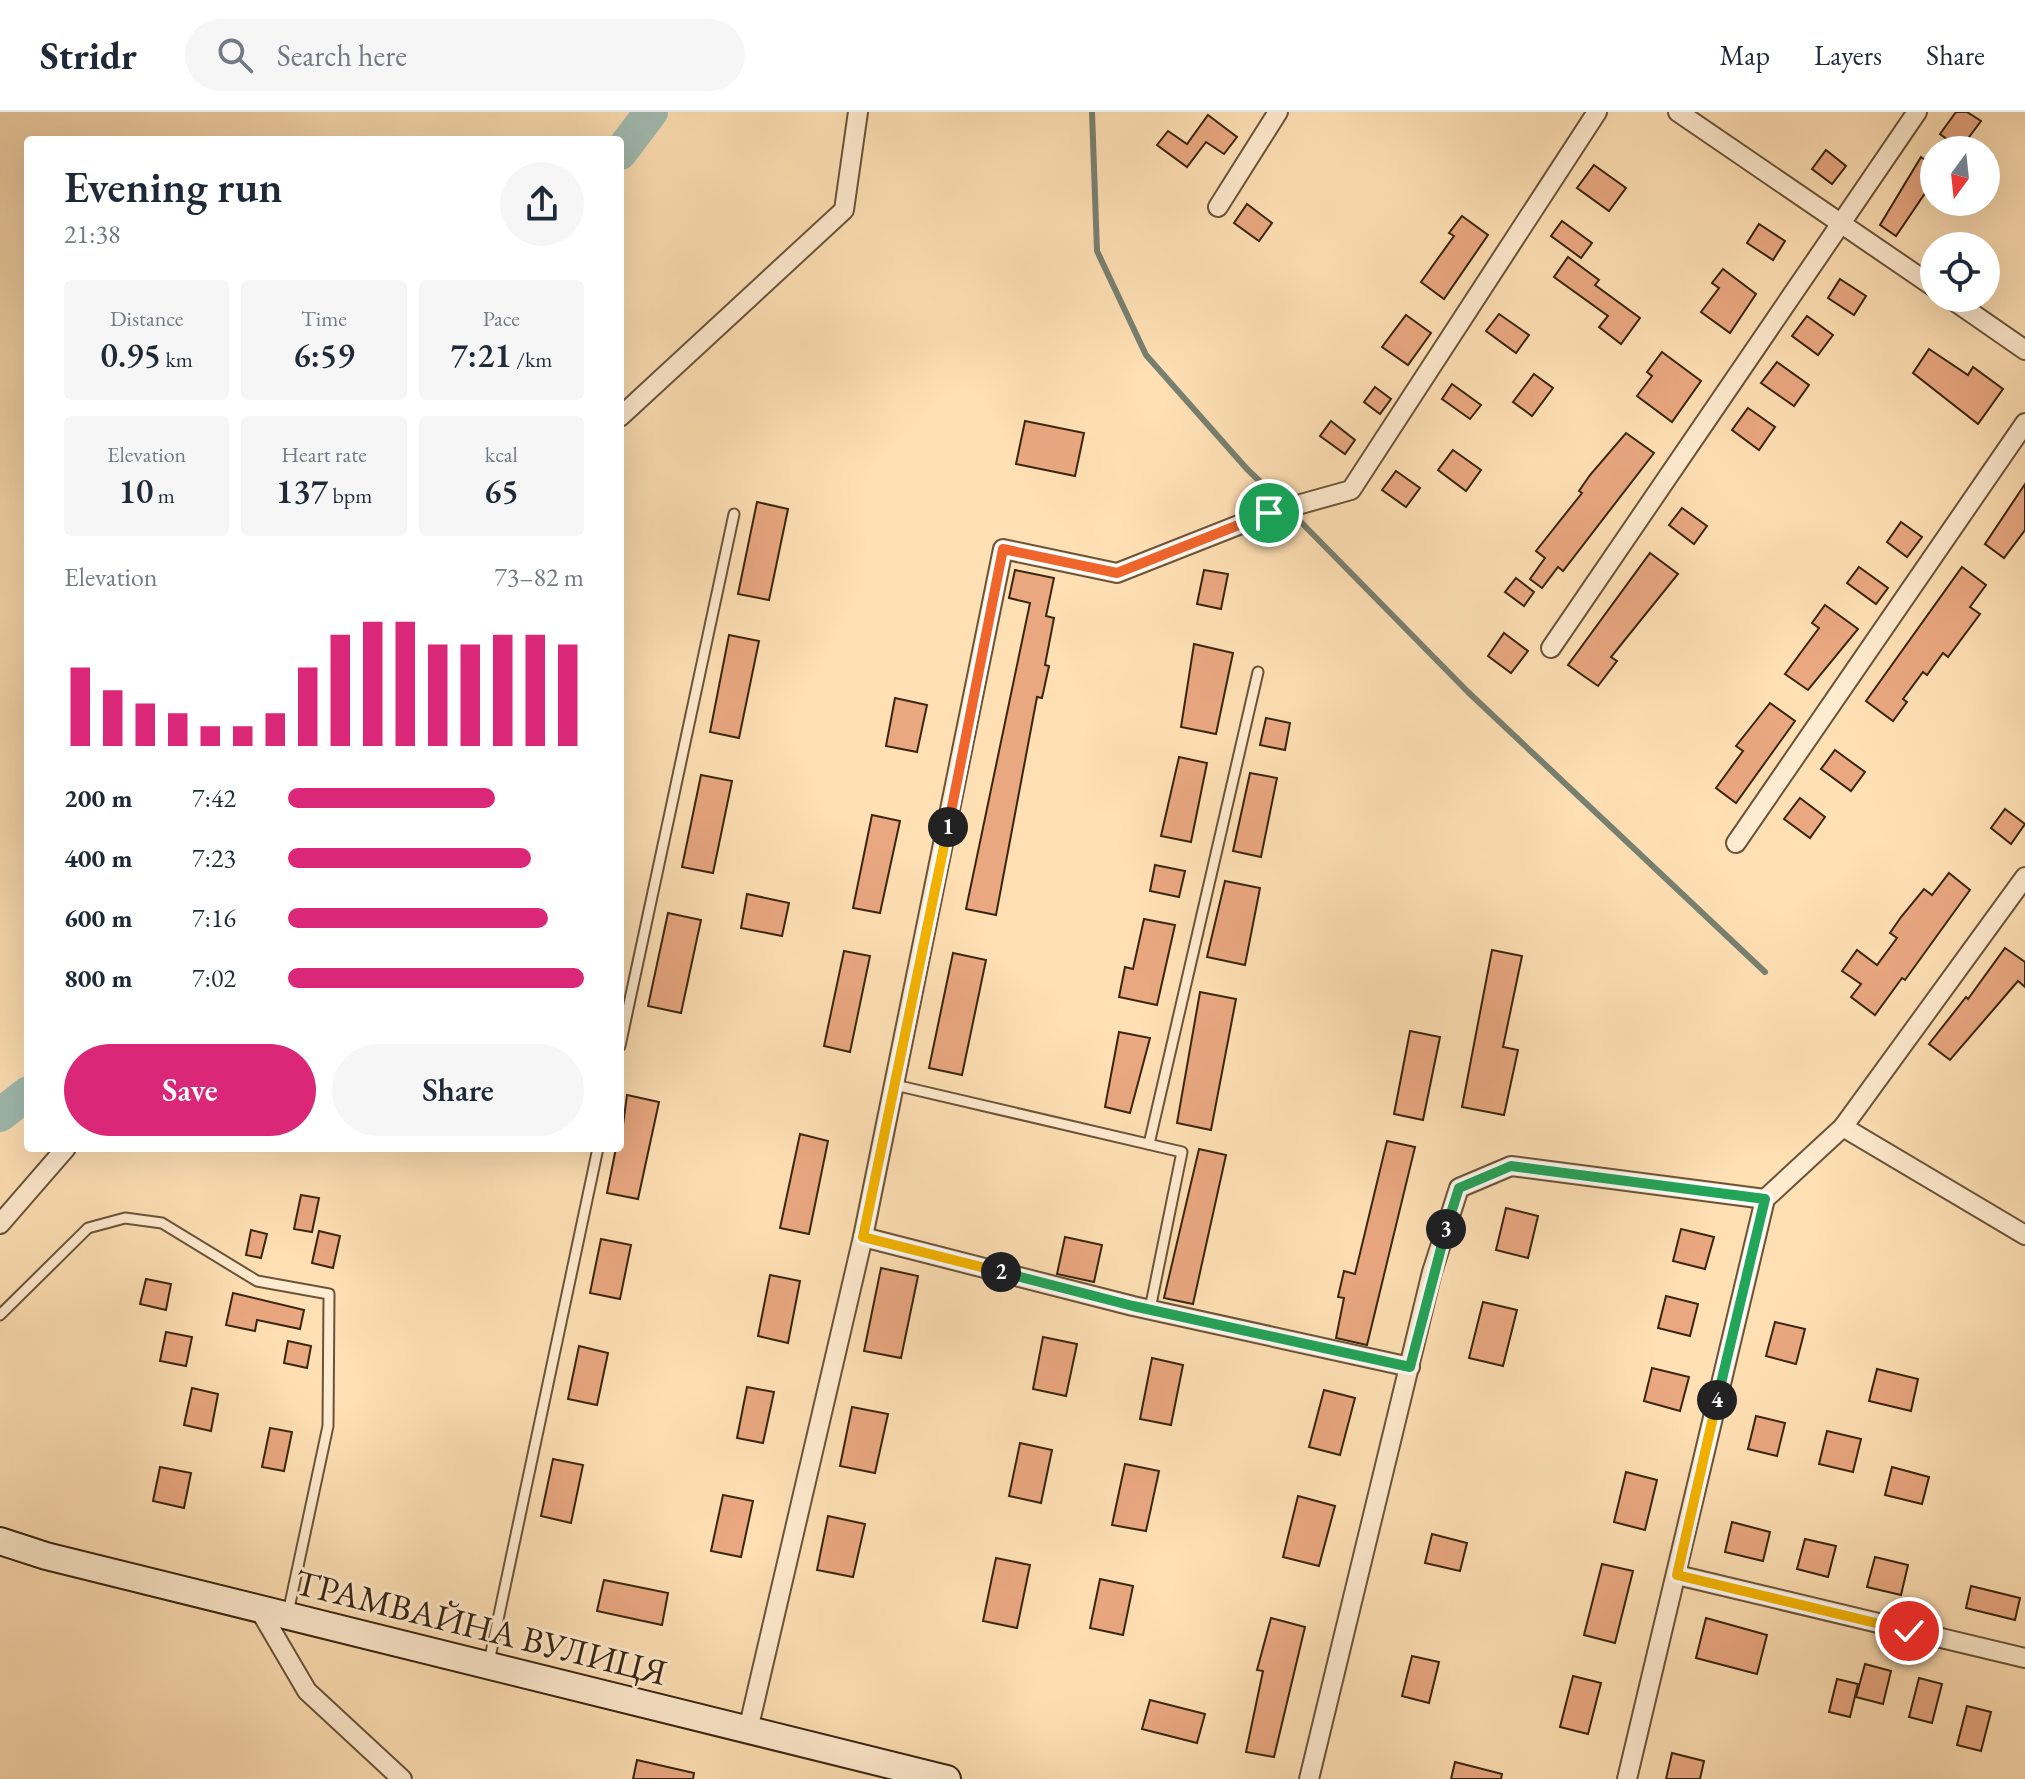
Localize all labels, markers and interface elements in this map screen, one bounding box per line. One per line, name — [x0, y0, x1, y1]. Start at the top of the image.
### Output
search box — [185, 19, 745, 91]
text: Stridr — [40, 31, 137, 80]
icon: search — [213, 33, 257, 77]
text: Search here — [277, 36, 407, 75]
text: Map — [1720, 37, 1770, 73]
text: Layers — [1814, 37, 1882, 73]
text: Share — [1926, 37, 1985, 73]
north arrow — [1920, 136, 2000, 216]
map controls — [1920, 136, 2000, 312]
text: Evening run — [64, 158, 283, 215]
button: share — [500, 162, 584, 246]
text: 21:38 — [64, 217, 120, 251]
button: locate — [1920, 232, 2000, 312]
text: Distance — [110, 304, 183, 333]
text: Time — [301, 304, 347, 333]
text: Pace — [483, 304, 520, 333]
text: 0.95 — [100, 333, 161, 377]
text: 6:59 — [293, 333, 355, 377]
text: 7:21 — [450, 333, 512, 377]
text: km — [161, 345, 193, 374]
text: /km — [512, 345, 552, 374]
text: Elevation — [107, 440, 186, 469]
text: Heart rate — [281, 440, 367, 469]
text: kcal — [485, 440, 518, 469]
text: 10 — [118, 469, 153, 513]
text: 137 — [276, 469, 328, 513]
text: 65 — [484, 469, 519, 513]
pin — [1235, 479, 1303, 547]
text: m — [153, 481, 175, 510]
text: bpm — [328, 481, 372, 510]
icon: arrive — [1247, 491, 1291, 535]
text: Elevation — [64, 560, 158, 594]
text: 73–82 m — [494, 560, 584, 594]
text: 200 m — [64, 781, 132, 815]
text: 7:42 — [192, 781, 236, 815]
pin: 1 — [928, 807, 968, 847]
text: 1 — [942, 812, 954, 841]
text: 400 m — [64, 841, 132, 875]
text: 7:23 — [192, 841, 236, 875]
text: 600 m — [64, 901, 132, 935]
text: 7:16 — [192, 901, 236, 935]
text: 800 m — [64, 961, 132, 995]
text: 7:02 — [192, 961, 236, 995]
button: Save — [64, 1044, 316, 1136]
button: Share — [332, 1044, 584, 1136]
pin: 3 — [1426, 1209, 1466, 1249]
text: 3 — [1440, 1214, 1452, 1243]
pin: 2 — [981, 1252, 1021, 1292]
text: 2 — [995, 1257, 1007, 1286]
pin: 4 — [1697, 1380, 1737, 1420]
text: 4 — [1711, 1385, 1723, 1414]
street label: ТРАМВАЙНА ВУЛИЦЯ — [290, 1558, 672, 1696]
pin — [1875, 1597, 1943, 1665]
icon: check — [1887, 1609, 1931, 1653]

